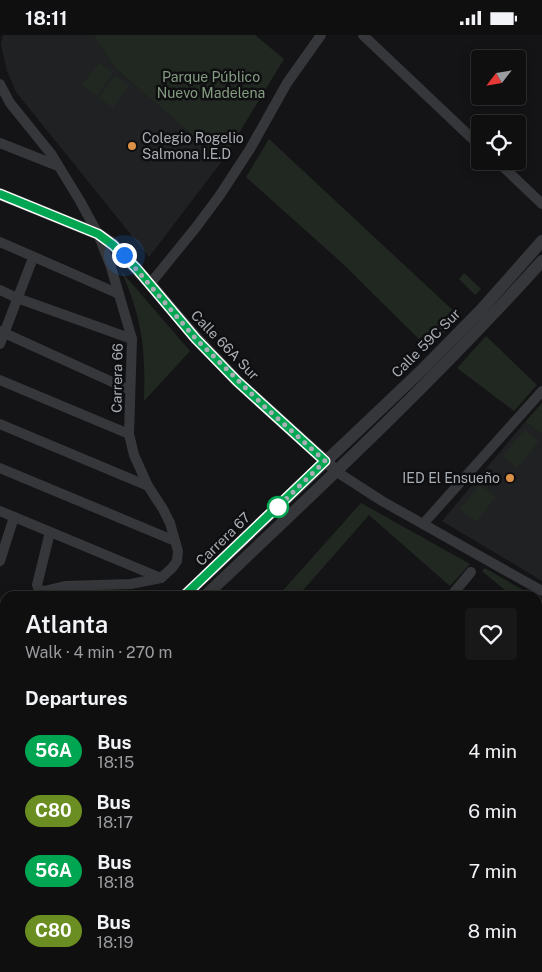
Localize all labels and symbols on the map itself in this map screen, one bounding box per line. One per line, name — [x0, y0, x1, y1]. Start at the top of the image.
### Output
north arrow — [471, 50, 526, 105]
park label: Parque Público Nuevo Madelena — [157, 69, 265, 101]
place label: Colegio Rogelio Salmona I.E.D — [142, 130, 244, 162]
marker: Colegio Rogelio Salmona I.E.D — [126, 140, 138, 152]
your location — [112, 243, 137, 268]
street label: Calle 59C Sur — [388, 305, 464, 381]
street label: Calle 66A Sur — [188, 307, 262, 383]
street label: Carrera 66 — [108, 343, 126, 413]
place label: IED El Ensueño — [402, 470, 500, 486]
marker: IED El Ensueño — [504, 472, 516, 484]
unlabelled marker — [267, 496, 289, 518]
street label: Carrera 67 — [193, 509, 253, 569]

